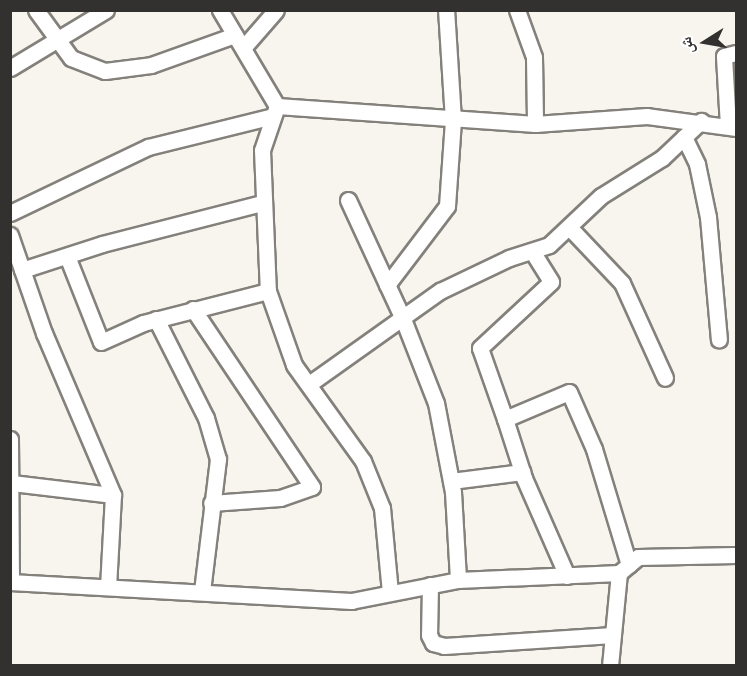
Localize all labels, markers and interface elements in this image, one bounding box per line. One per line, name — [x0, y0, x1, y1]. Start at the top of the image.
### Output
north arrow — [675, 12, 735, 72]
text: ش — [678, 36, 697, 55]

